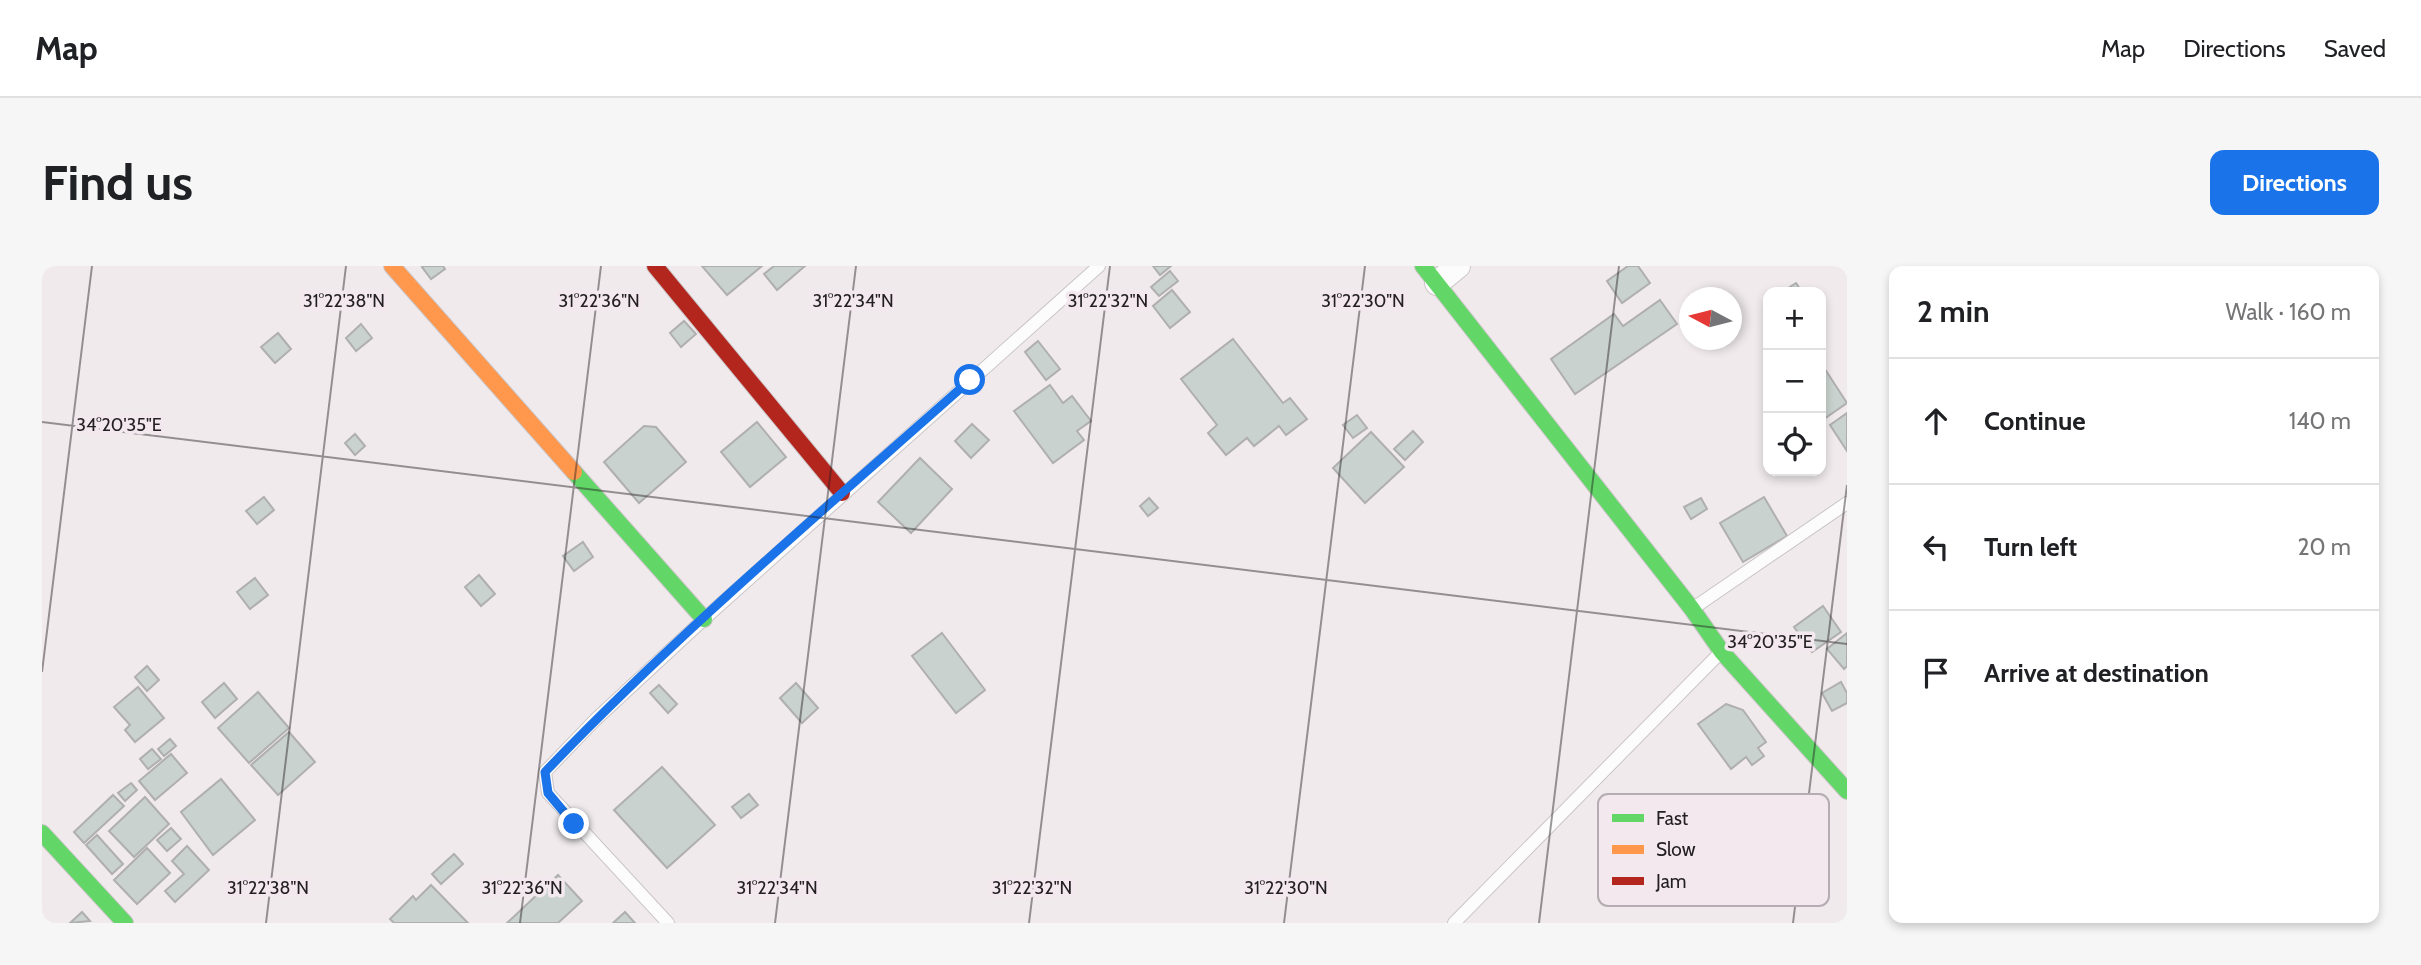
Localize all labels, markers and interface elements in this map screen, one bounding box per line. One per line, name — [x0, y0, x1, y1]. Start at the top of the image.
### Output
text: Map — [35, 28, 98, 68]
text: Map — [2101, 34, 2145, 63]
text: Directions — [2183, 34, 2286, 63]
text: Saved — [2324, 34, 2386, 63]
button: Directions — [2210, 150, 2379, 215]
text: Find us — [42, 153, 193, 212]
north arrow — [1679, 287, 1742, 350]
map controls — [1763, 287, 1826, 476]
button: + — [1763, 287, 1826, 350]
text: 31°22'38"N — [303, 290, 385, 312]
text: 31°22'36"N — [558, 290, 640, 312]
text: 31°22'34"N — [812, 290, 894, 312]
text: 31°22'32"N — [1068, 290, 1148, 312]
text: 31°22'30"N — [1321, 290, 1405, 312]
text: 2 min — [1917, 293, 1989, 330]
text: Walk · 160 m — [2226, 298, 2351, 326]
button: − — [1763, 350, 1826, 413]
route start — [954, 364, 985, 395]
icon: ahead — [1917, 402, 1955, 440]
text: Continue — [1984, 405, 2086, 437]
text: 140 m — [2289, 407, 2351, 435]
button: locate — [1763, 413, 1826, 476]
text: 34°20'35"E — [76, 414, 162, 436]
icon: left — [1917, 528, 1955, 566]
text: Turn left — [1984, 531, 2077, 563]
text: 20 m — [2298, 533, 2351, 561]
text: 34°20'35"E — [1727, 631, 1813, 653]
icon: arrive — [1917, 654, 1955, 692]
text: Arrive at destination — [1984, 657, 2209, 689]
legend — [1598, 794, 1829, 906]
text: Fast — [1656, 807, 1689, 830]
route end — [558, 808, 589, 839]
text: Slow — [1656, 838, 1696, 861]
text: Jam — [1655, 870, 1686, 893]
text: 31°22'38"N — [227, 877, 309, 899]
text: 31°22'36"N — [481, 877, 563, 899]
text: 31°22'34"N — [736, 877, 818, 899]
text: 31°22'32"N — [992, 877, 1072, 899]
text: 31°22'30"N — [1244, 877, 1328, 899]

